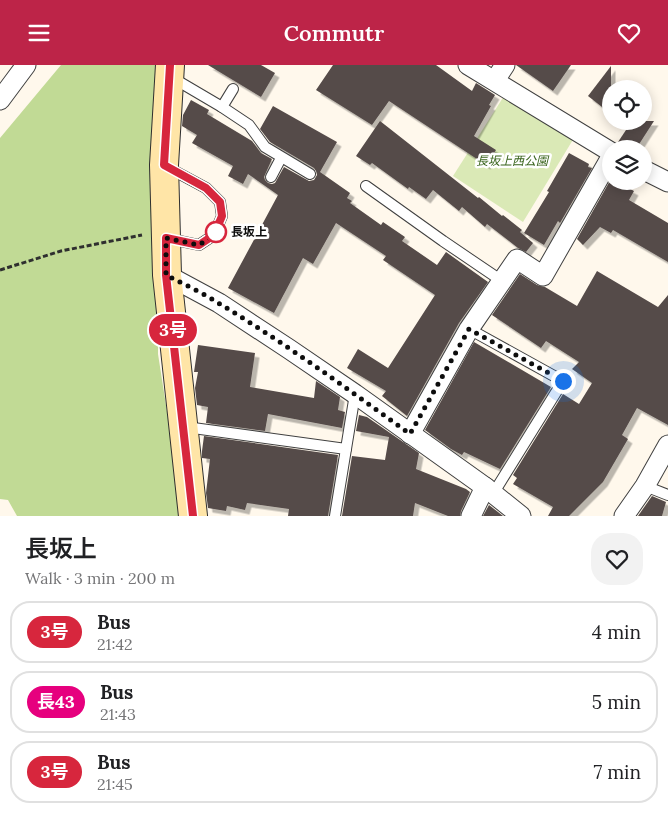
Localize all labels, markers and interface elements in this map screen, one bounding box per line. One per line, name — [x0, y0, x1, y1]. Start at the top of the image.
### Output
icon: menu — [25, 19, 53, 47]
text: Commutr — [284, 19, 384, 47]
icon: heart — [615, 19, 643, 47]
map controls — [602, 80, 652, 190]
button: locate — [602, 80, 652, 130]
button: layers — [602, 140, 652, 190]
park label: 長坂上西公園 — [476, 153, 550, 168]
marker: 長坂上 — [205, 221, 227, 243]
place label: 長坂上 — [231, 224, 267, 239]
line badge: 3号 — [150, 314, 196, 346]
text: 3号 — [159, 318, 187, 341]
your location — [551, 369, 576, 394]
text: 長坂上 — [25, 533, 97, 564]
button: heart — [591, 533, 643, 585]
text: Walk · 3 min · 200 m — [25, 568, 175, 588]
text: Bus — [97, 610, 130, 634]
text: 3号 — [40, 620, 69, 643]
text: 4 min — [592, 620, 641, 644]
text: 21:42 — [97, 634, 133, 654]
text: Bus — [100, 680, 133, 704]
text: 長43 — [37, 690, 75, 713]
text: 5 min — [592, 690, 641, 714]
text: 21:43 — [100, 704, 136, 724]
text: Bus — [97, 750, 130, 774]
text: 3号 — [40, 760, 69, 783]
text: 7 min — [593, 760, 641, 784]
text: 21:45 — [97, 774, 133, 794]

